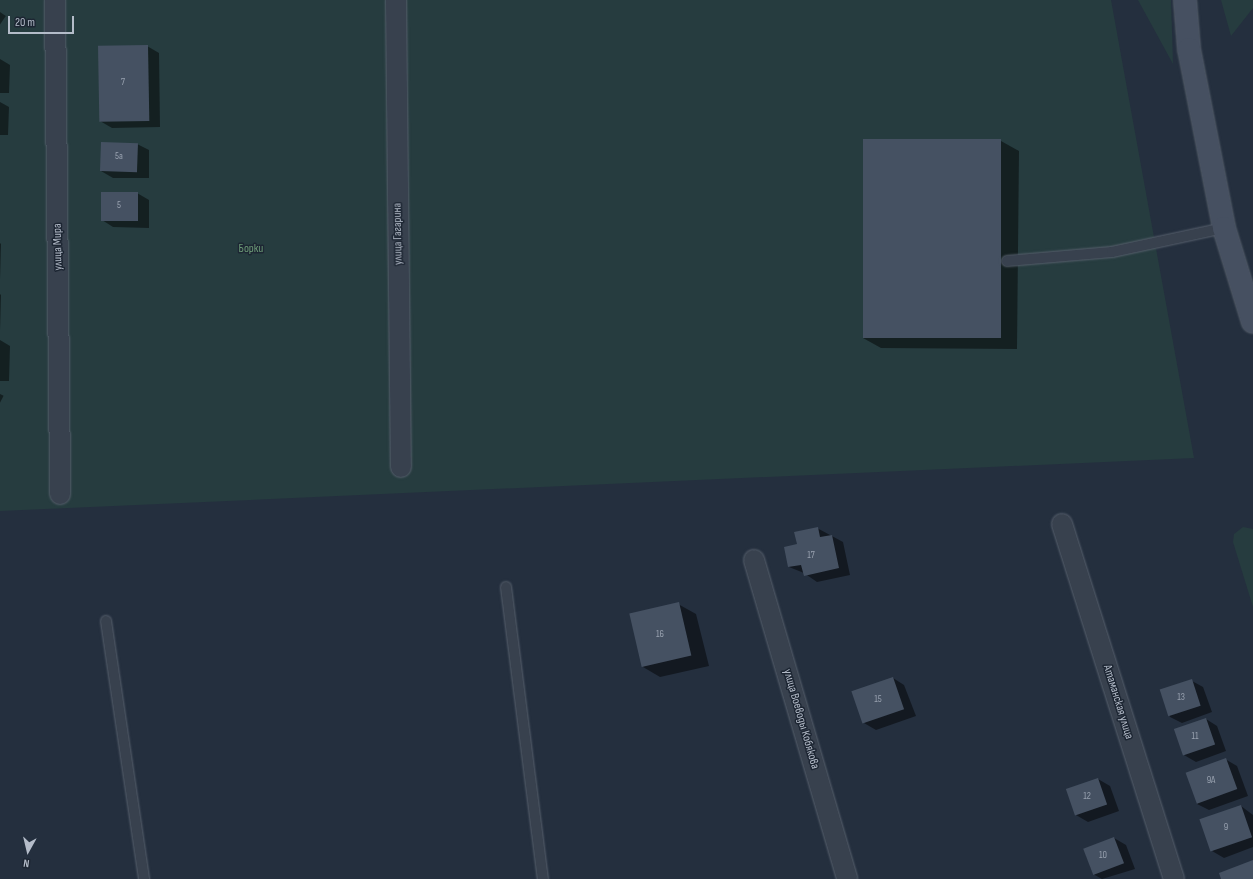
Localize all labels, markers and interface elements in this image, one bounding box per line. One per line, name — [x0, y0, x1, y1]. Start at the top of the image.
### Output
scale bar — [10, 8, 76, 34]
text: 20 m — [15, 15, 35, 30]
house number: 7 — [121, 77, 125, 89]
house number: 5а — [115, 151, 123, 163]
house number: 5 — [117, 200, 121, 212]
street label: улица Гагарина — [390, 203, 406, 265]
street label: улица Мира — [50, 223, 66, 271]
park label: Борки — [239, 242, 263, 256]
house number: 17 — [807, 550, 815, 562]
house number: 16 — [656, 629, 664, 641]
street label: Атаманская улица — [1100, 663, 1136, 741]
street label: улица Воеводы Кобякова — [780, 667, 822, 771]
house number: 13 — [1177, 692, 1185, 704]
house number: 15 — [874, 694, 882, 706]
house number: 11 — [1192, 731, 1198, 743]
house number: 9А — [1207, 775, 1215, 787]
house number: 12 — [1083, 791, 1091, 803]
house number: 9 — [1224, 822, 1228, 834]
north arrow — [8, 831, 48, 871]
house number: 10 — [1099, 850, 1107, 862]
text: N — [22, 857, 30, 870]

